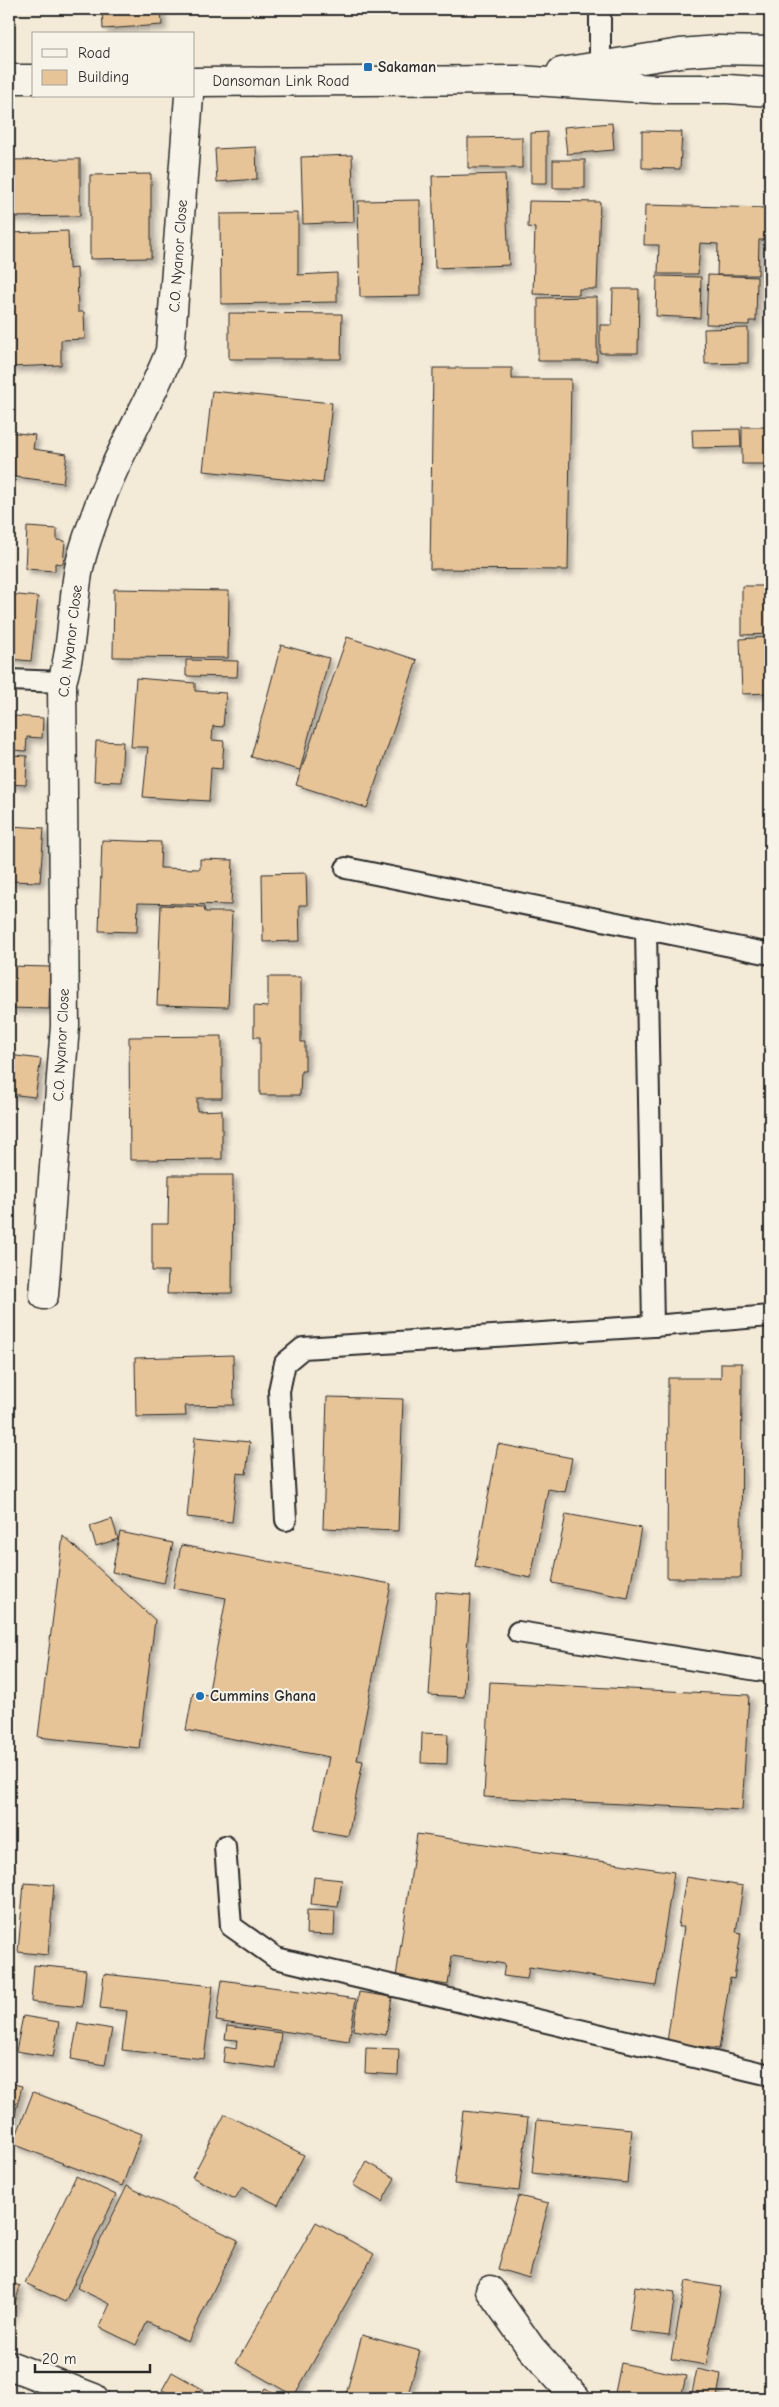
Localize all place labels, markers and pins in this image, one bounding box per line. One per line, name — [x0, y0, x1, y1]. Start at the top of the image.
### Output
place label: Sakaman — [378, 58, 436, 76]
marker: Sakaman — [362, 61, 374, 73]
place label: Cummins Ghana — [210, 1687, 316, 1705]
marker: Cummins Ghana — [194, 1690, 206, 1702]

